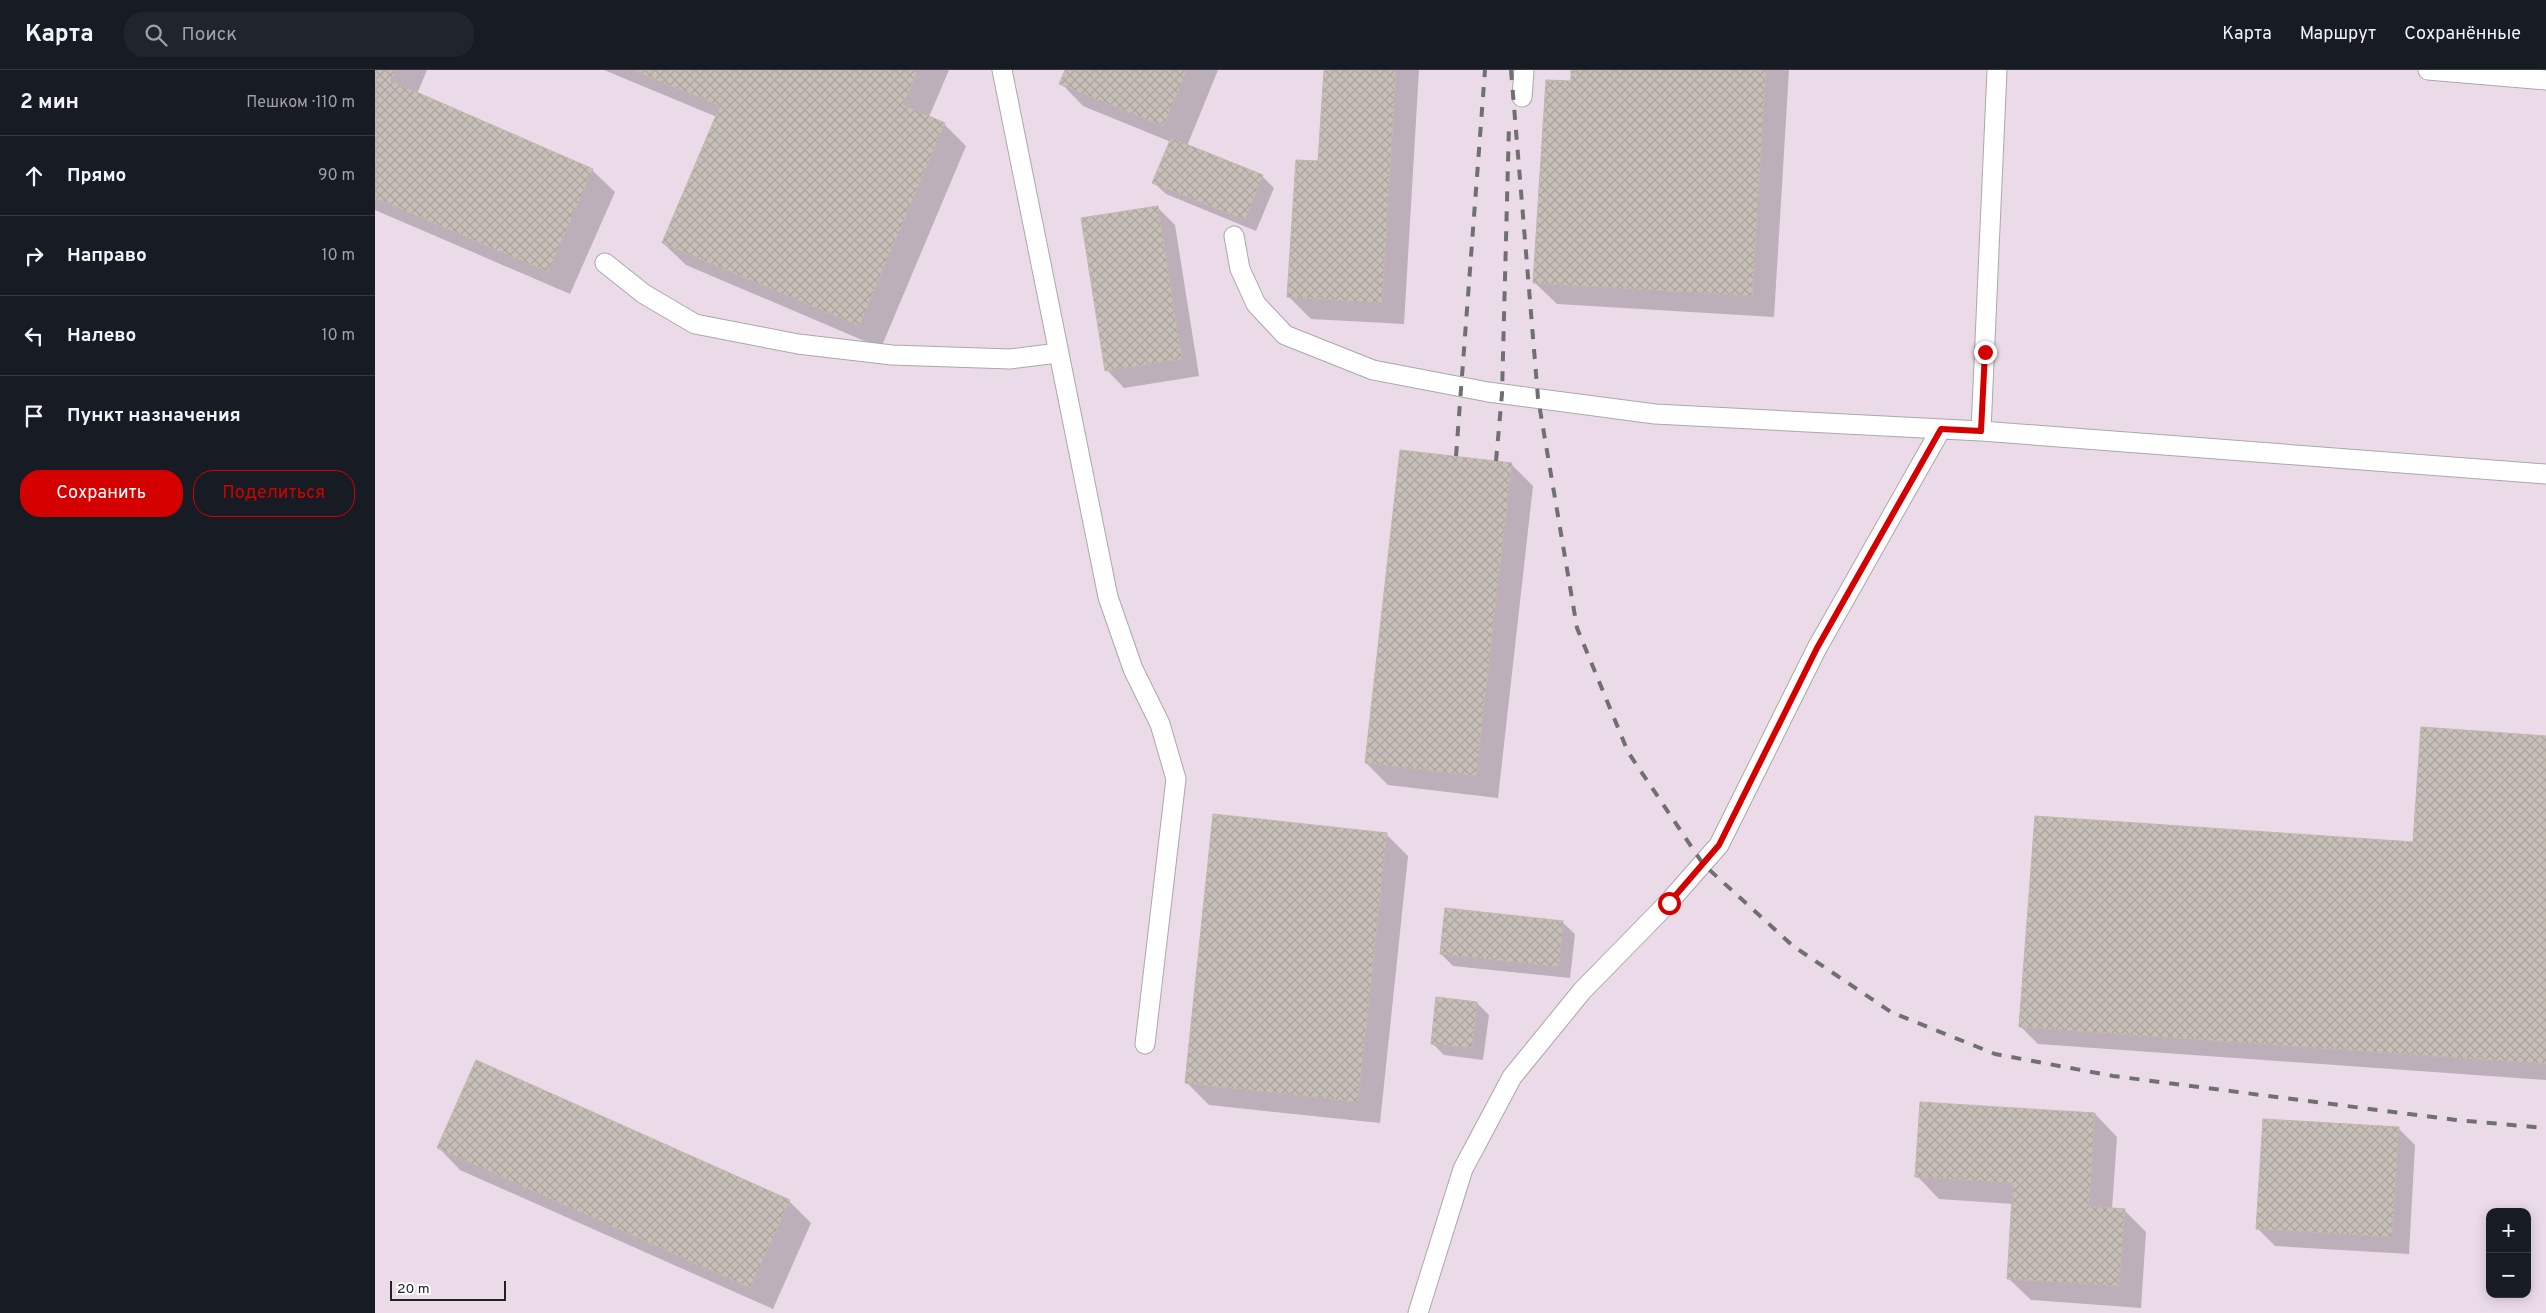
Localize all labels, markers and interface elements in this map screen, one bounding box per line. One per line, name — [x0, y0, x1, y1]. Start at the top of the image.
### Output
search box — [124, 12, 474, 57]
text: Карта — [25, 20, 94, 50]
icon: search — [142, 21, 170, 49]
text: Поиск — [182, 23, 237, 47]
text: Карта — [2222, 23, 2272, 46]
text: Маршрут — [2300, 23, 2376, 46]
text: Сохранённые — [2404, 23, 2521, 46]
text: 2 мин — [20, 89, 79, 116]
text: Пешком · 110 m — [246, 93, 355, 113]
icon: ahead — [20, 162, 48, 190]
text: Прямо — [67, 164, 126, 188]
text: 90 m — [318, 166, 355, 186]
icon: right — [20, 242, 48, 270]
text: Направо — [67, 244, 147, 268]
text: 10 m — [321, 246, 355, 266]
icon: left — [20, 322, 48, 350]
text: Налево — [67, 324, 136, 348]
text: 10 m — [321, 326, 355, 346]
route end — [1974, 341, 1997, 364]
icon: arrive — [20, 402, 48, 430]
text: Пункт назначения — [67, 404, 241, 428]
button: Сохранить — [20, 470, 183, 517]
button: Поделиться — [193, 470, 355, 517]
route start — [1658, 892, 1681, 915]
map controls — [2486, 1208, 2531, 1298]
button: + — [2486, 1208, 2531, 1253]
button: − — [2486, 1253, 2531, 1298]
scale bar — [390, 1278, 506, 1301]
text: 20 m — [397, 1281, 430, 1298]

